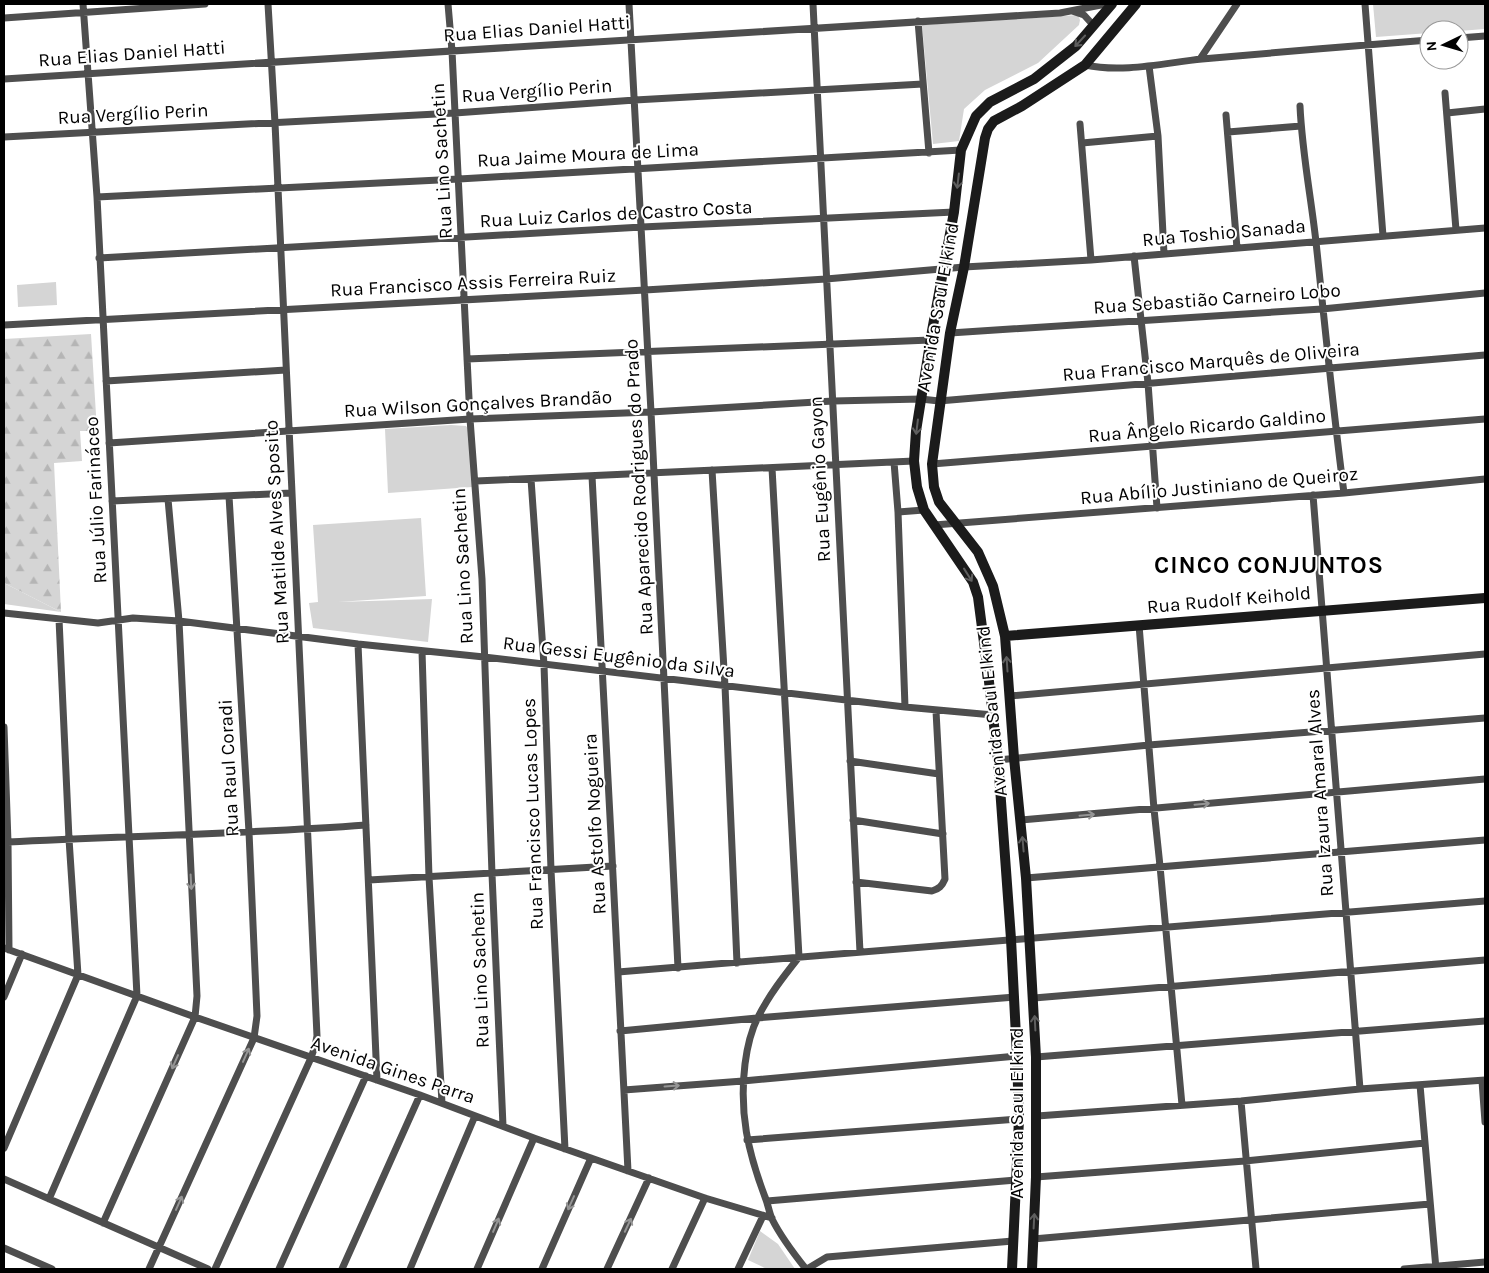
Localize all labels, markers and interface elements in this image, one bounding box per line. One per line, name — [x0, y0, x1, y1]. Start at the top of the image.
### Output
street label: Rua Elias Daniel Hatti — [443, 11, 631, 47]
north arrow — [1419, 20, 1469, 70]
one-way arrow — [1074, 34, 1086, 47]
street label: Rua Elias Daniel Hatti — [38, 36, 226, 72]
text: N — [1423, 40, 1440, 52]
street label: Rua Vergílio Perin — [461, 75, 613, 107]
street label: Rua Lino Sachetin — [427, 82, 457, 240]
street label: Rua Vergílio Perin — [57, 99, 209, 129]
street label: Rua Jaime Moura de Lima — [477, 138, 699, 172]
one-way arrow — [953, 172, 963, 188]
street label: Rua Luiz Carlos de Castro Costa — [479, 196, 753, 232]
street label: Rua Toshio Sanada — [1141, 215, 1307, 251]
street label: Avenida Saul Elkind — [912, 221, 964, 393]
street label: Rua Francisco Assis Ferreira Ruiz — [330, 265, 616, 301]
street label: Rua Sebastião Carneiro Lobo — [1093, 279, 1341, 319]
street label: Rua Aparecido Rodrigues do Prado — [620, 338, 658, 636]
street label: Rua Francisco Marquês de Oliveira — [1061, 338, 1361, 386]
street label: Rua Wilson Gonçalves Brandão — [343, 386, 613, 422]
street label: Rua Eugênio Gayon — [805, 395, 835, 563]
street label: Rua Ângelo Ricardo Galdino — [1087, 405, 1327, 447]
street label: Rua Júlio Farináceo — [81, 416, 111, 584]
street label: Rua Matilde Alves Sposito — [260, 419, 294, 645]
one-way arrow — [911, 419, 921, 435]
street label: Rua Abílio Justiniano de Queiroz — [1079, 463, 1359, 509]
street label: Rua Lino Sachetin — [448, 487, 478, 645]
district label: CINCO CONJUNTOS — [1154, 551, 1384, 579]
one-way arrow — [964, 567, 974, 581]
street label: Rua Rudolf Keihold — [1146, 582, 1312, 618]
street label: Avenida Saul Elkind — [972, 625, 1012, 797]
street label: Rua Gessi Eugênio da Silva — [502, 632, 736, 682]
one-way arrow — [1003, 657, 1012, 673]
street label: Rua Izaura Amaral Alves — [1302, 688, 1338, 898]
street label: Rua Francisco Lucas Lopes — [518, 698, 548, 930]
street label: Rua Raul Coradi — [214, 699, 244, 837]
street label: Rua Astolfo Nogueira — [579, 733, 611, 915]
one-way arrow — [1194, 800, 1210, 809]
one-way arrow — [1078, 810, 1094, 819]
one-way arrow — [1018, 836, 1027, 852]
one-way arrow — [187, 874, 196, 890]
street label: Rua Lino Sachetin — [466, 892, 494, 1048]
one-way arrow — [1030, 1015, 1039, 1031]
street label: Avenida Saul Elkind — [1006, 1027, 1028, 1199]
street label: Avenida Gines Parra — [308, 1032, 478, 1108]
one-way arrow — [242, 1048, 252, 1063]
one-way arrow — [170, 1054, 180, 1069]
one-way arrow — [664, 1082, 680, 1091]
one-way arrow — [566, 1195, 576, 1210]
one-way arrow — [175, 1196, 185, 1211]
one-way arrow — [1029, 1213, 1038, 1229]
one-way arrow — [492, 1218, 502, 1233]
one-way arrow — [623, 1218, 633, 1233]

